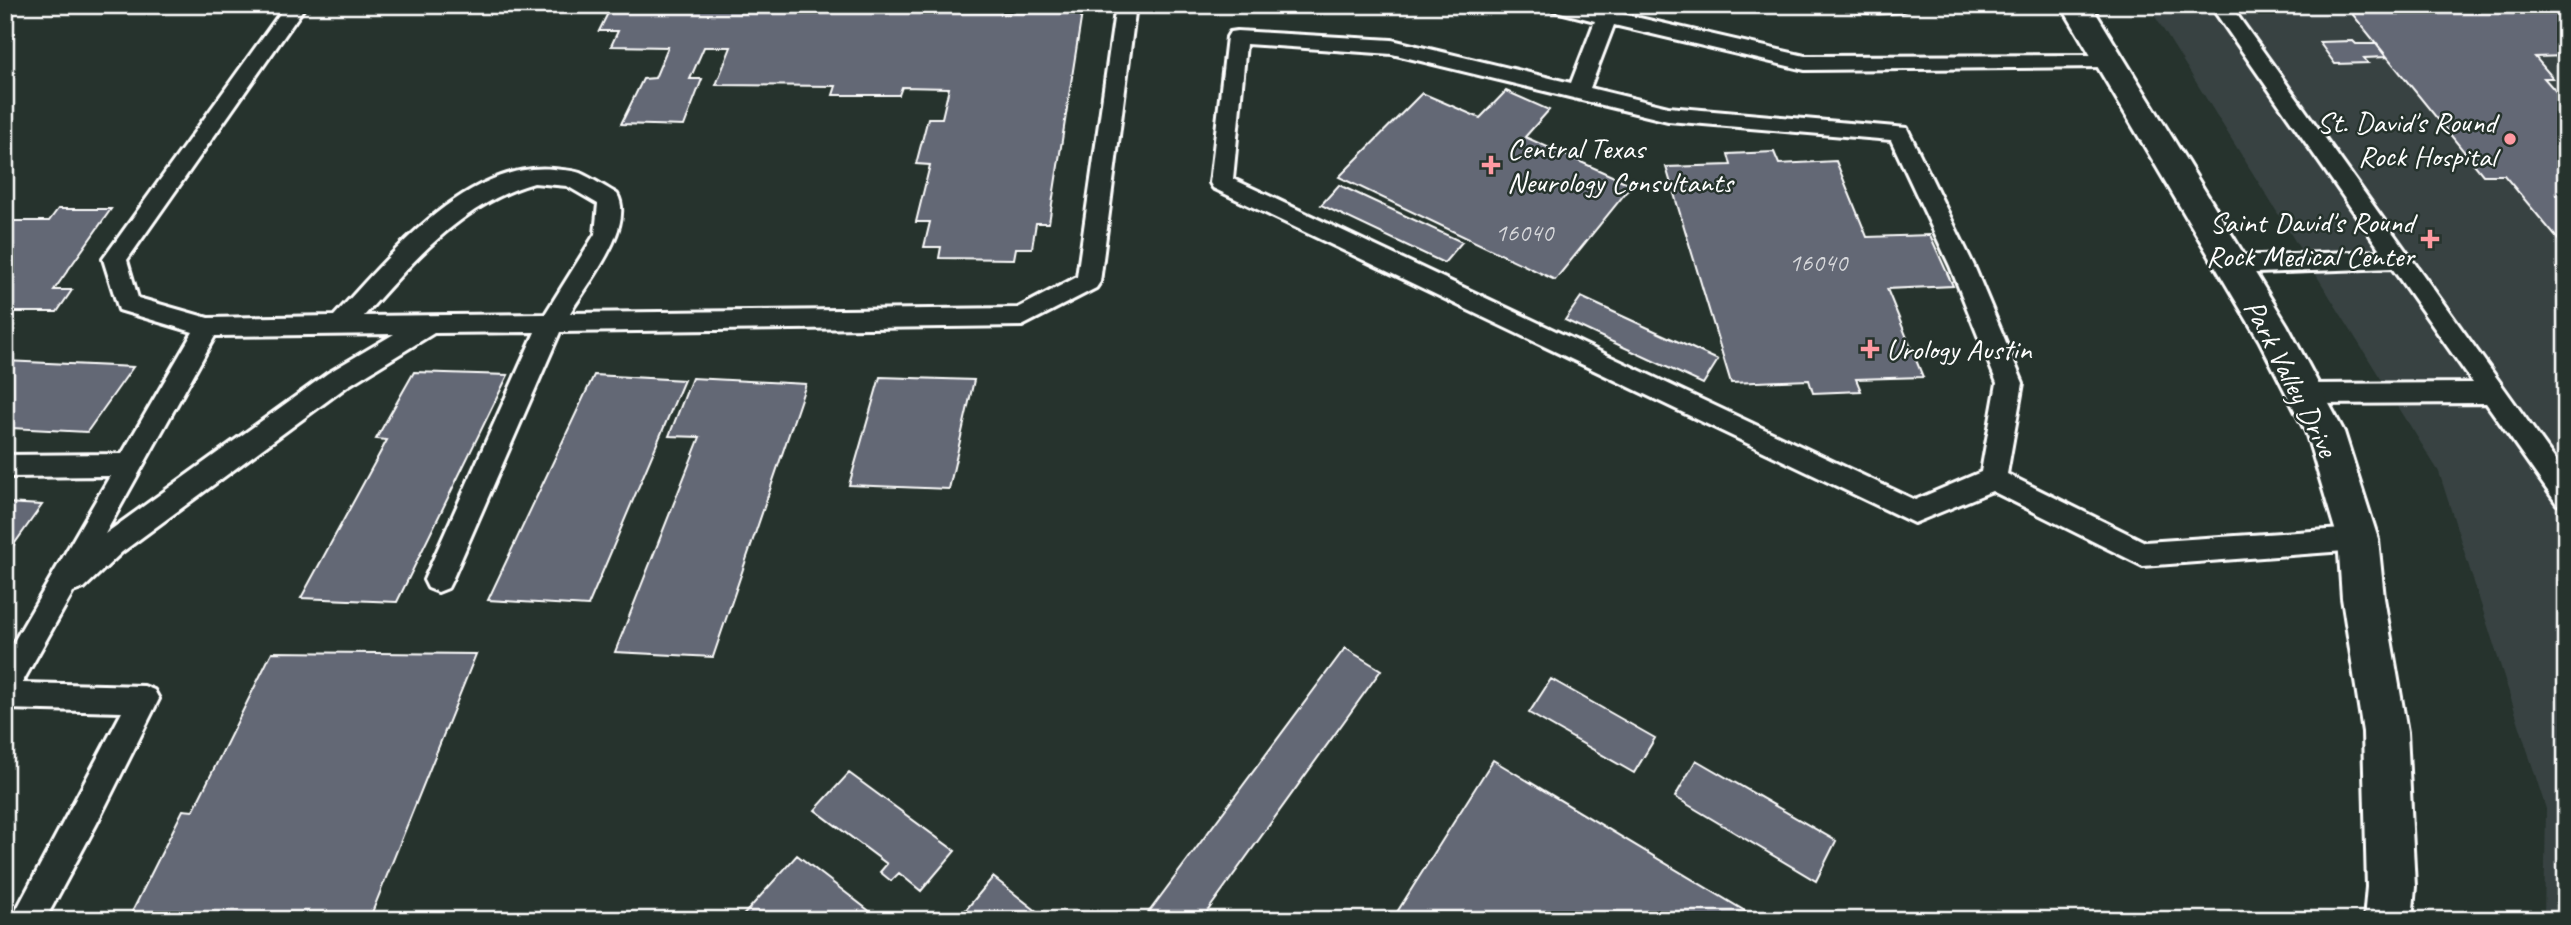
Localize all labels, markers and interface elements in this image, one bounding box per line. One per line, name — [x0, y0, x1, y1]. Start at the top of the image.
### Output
place label: St. David's Round Rock Hospital — [2317, 103, 2501, 175]
place label: Central Texas Neurology Consultants — [1507, 129, 1735, 201]
marker: St. David's Round Rock Hospital — [2502, 131, 2518, 147]
marker: Central Texas Neurology Consultants — [1481, 155, 1501, 175]
place label: Saint David's Round Rock Medical Center — [2206, 203, 2418, 275]
house number: 16040 — [1495, 216, 1556, 249]
marker: Saint David's Round Rock Medical Center — [2420, 229, 2440, 249]
house number: 16040 — [1789, 246, 1850, 279]
street label: Park Valley Drive — [2235, 293, 2348, 465]
place label: Urology Austin — [1886, 330, 2033, 368]
marker: Urology Austin — [1860, 339, 1880, 359]

